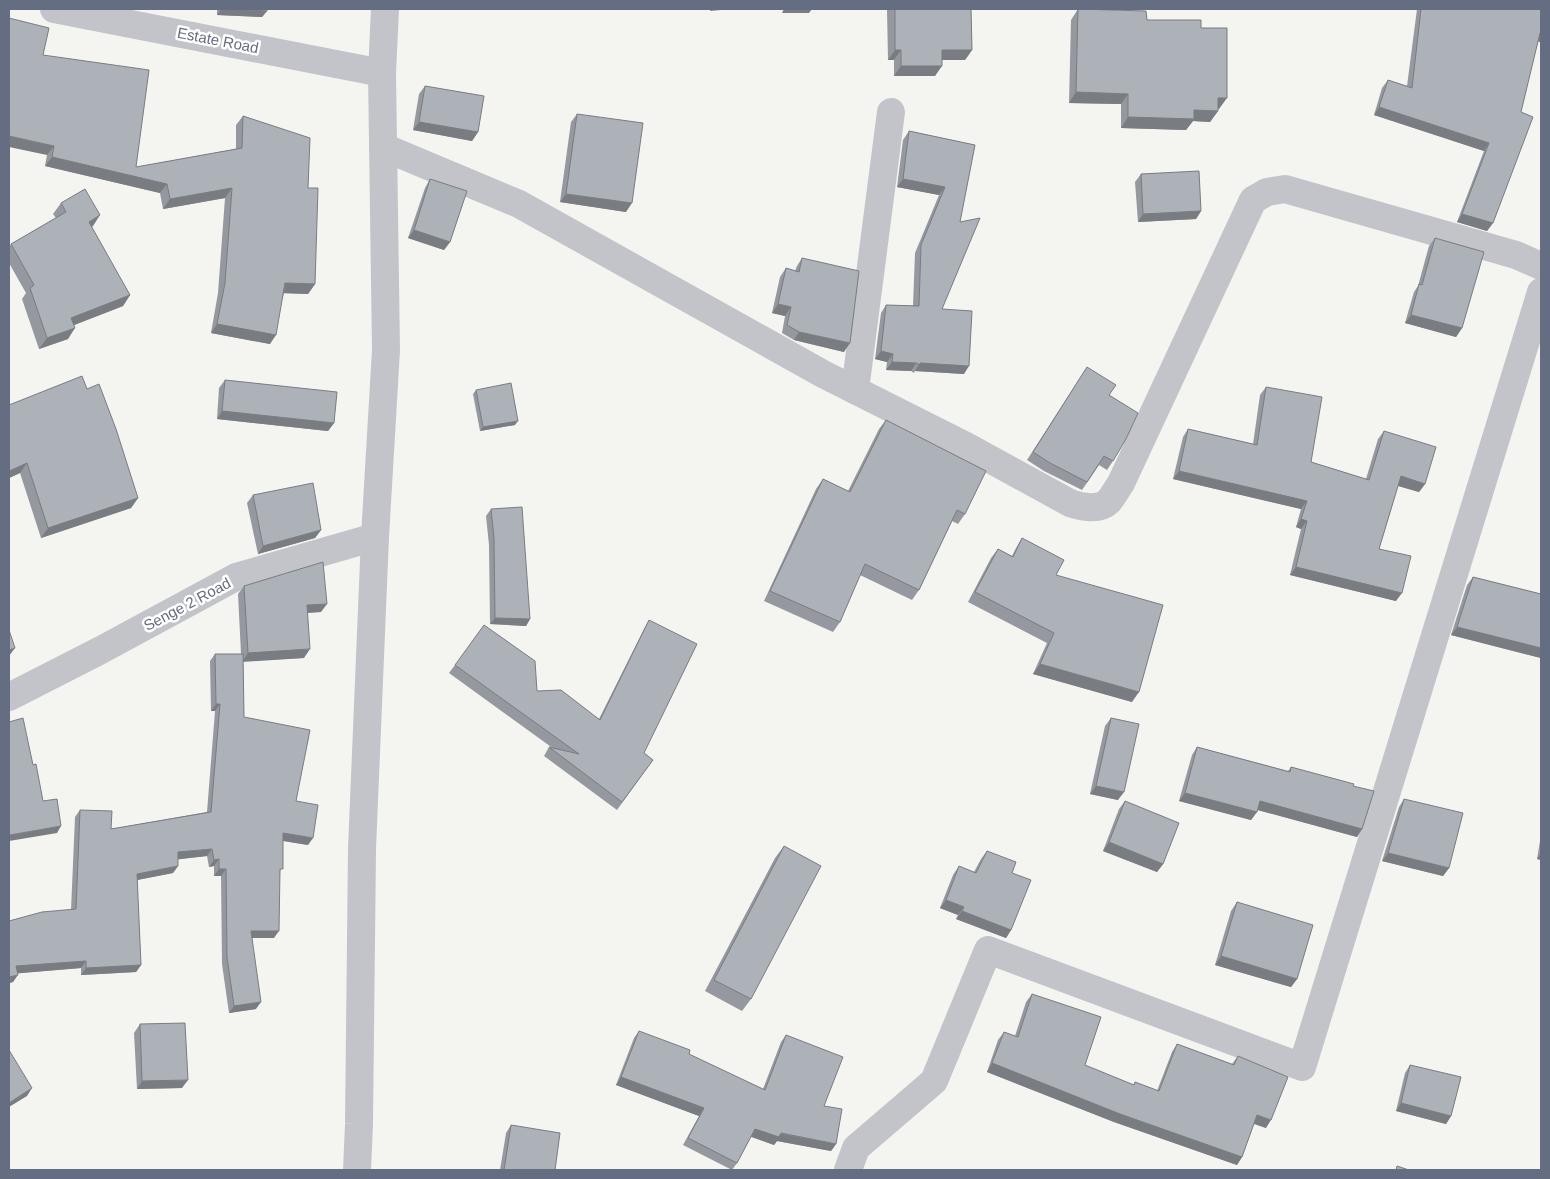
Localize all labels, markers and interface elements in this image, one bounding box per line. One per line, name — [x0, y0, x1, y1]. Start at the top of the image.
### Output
street label: Estate Road — [176, 24, 260, 56]
street label: Senge 2 Road — [141, 574, 233, 634]

